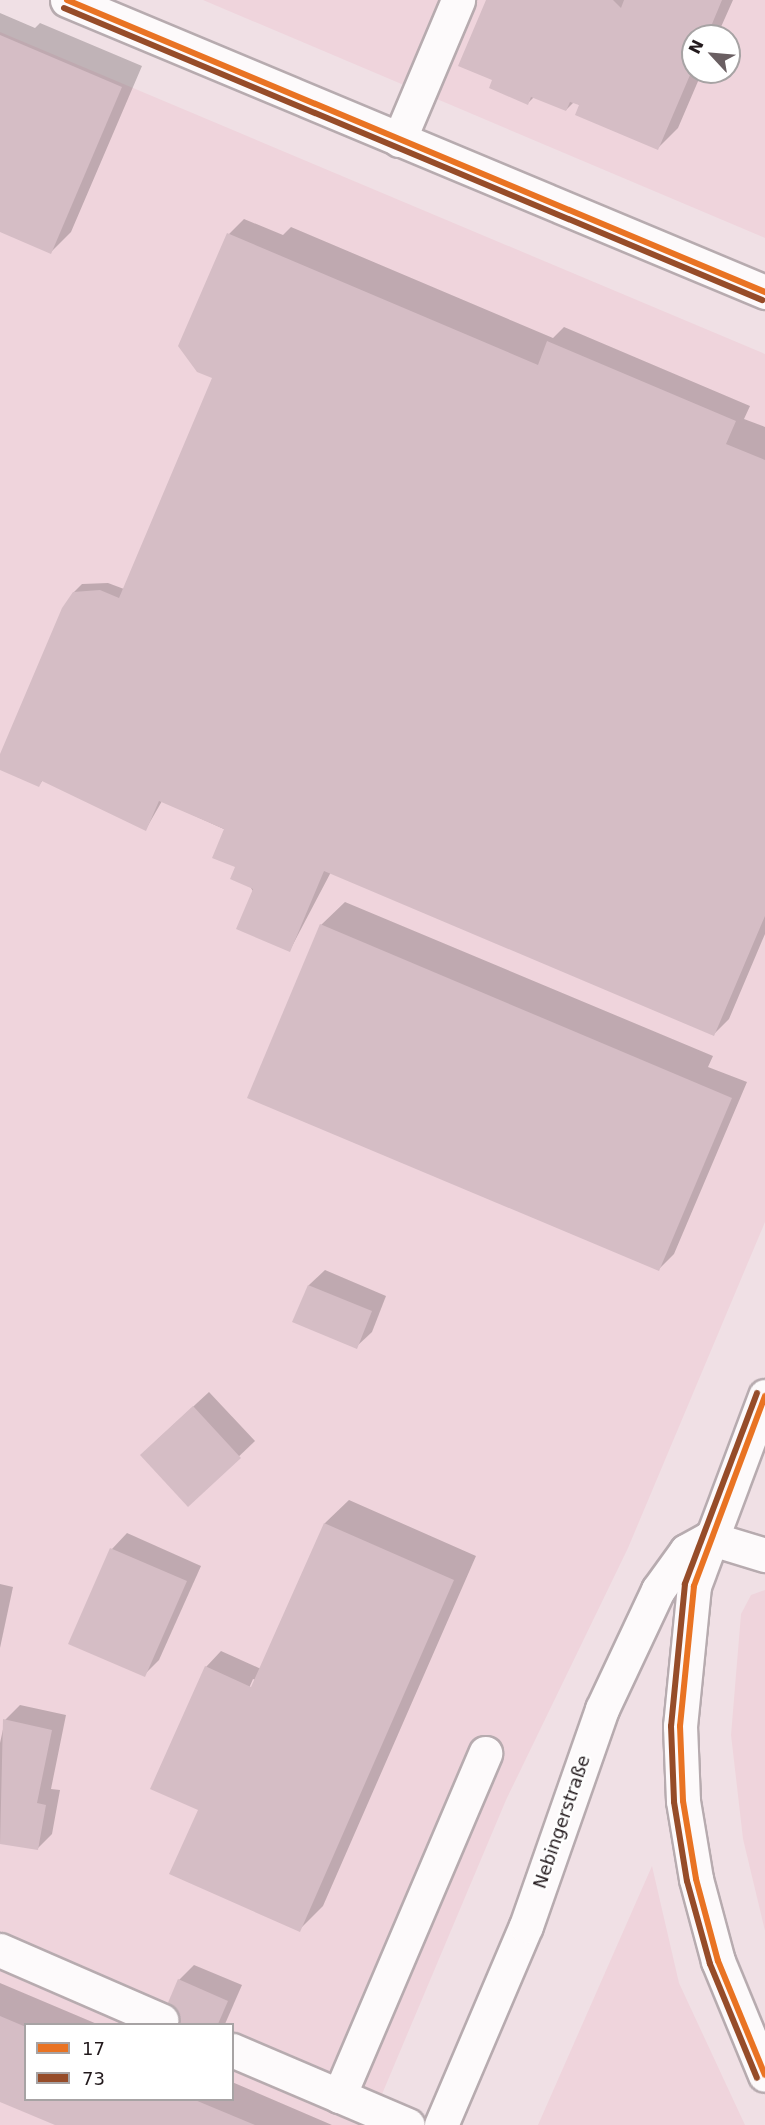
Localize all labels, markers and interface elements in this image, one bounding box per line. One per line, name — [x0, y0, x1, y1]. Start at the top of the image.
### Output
north arrow — [681, 24, 741, 84]
text: N — [685, 37, 708, 57]
street label: Nebingerstraße — [529, 1753, 595, 1891]
legend — [24, 2023, 234, 2101]
text: 17 — [82, 2038, 105, 2059]
text: 73 — [82, 2068, 105, 2089]

